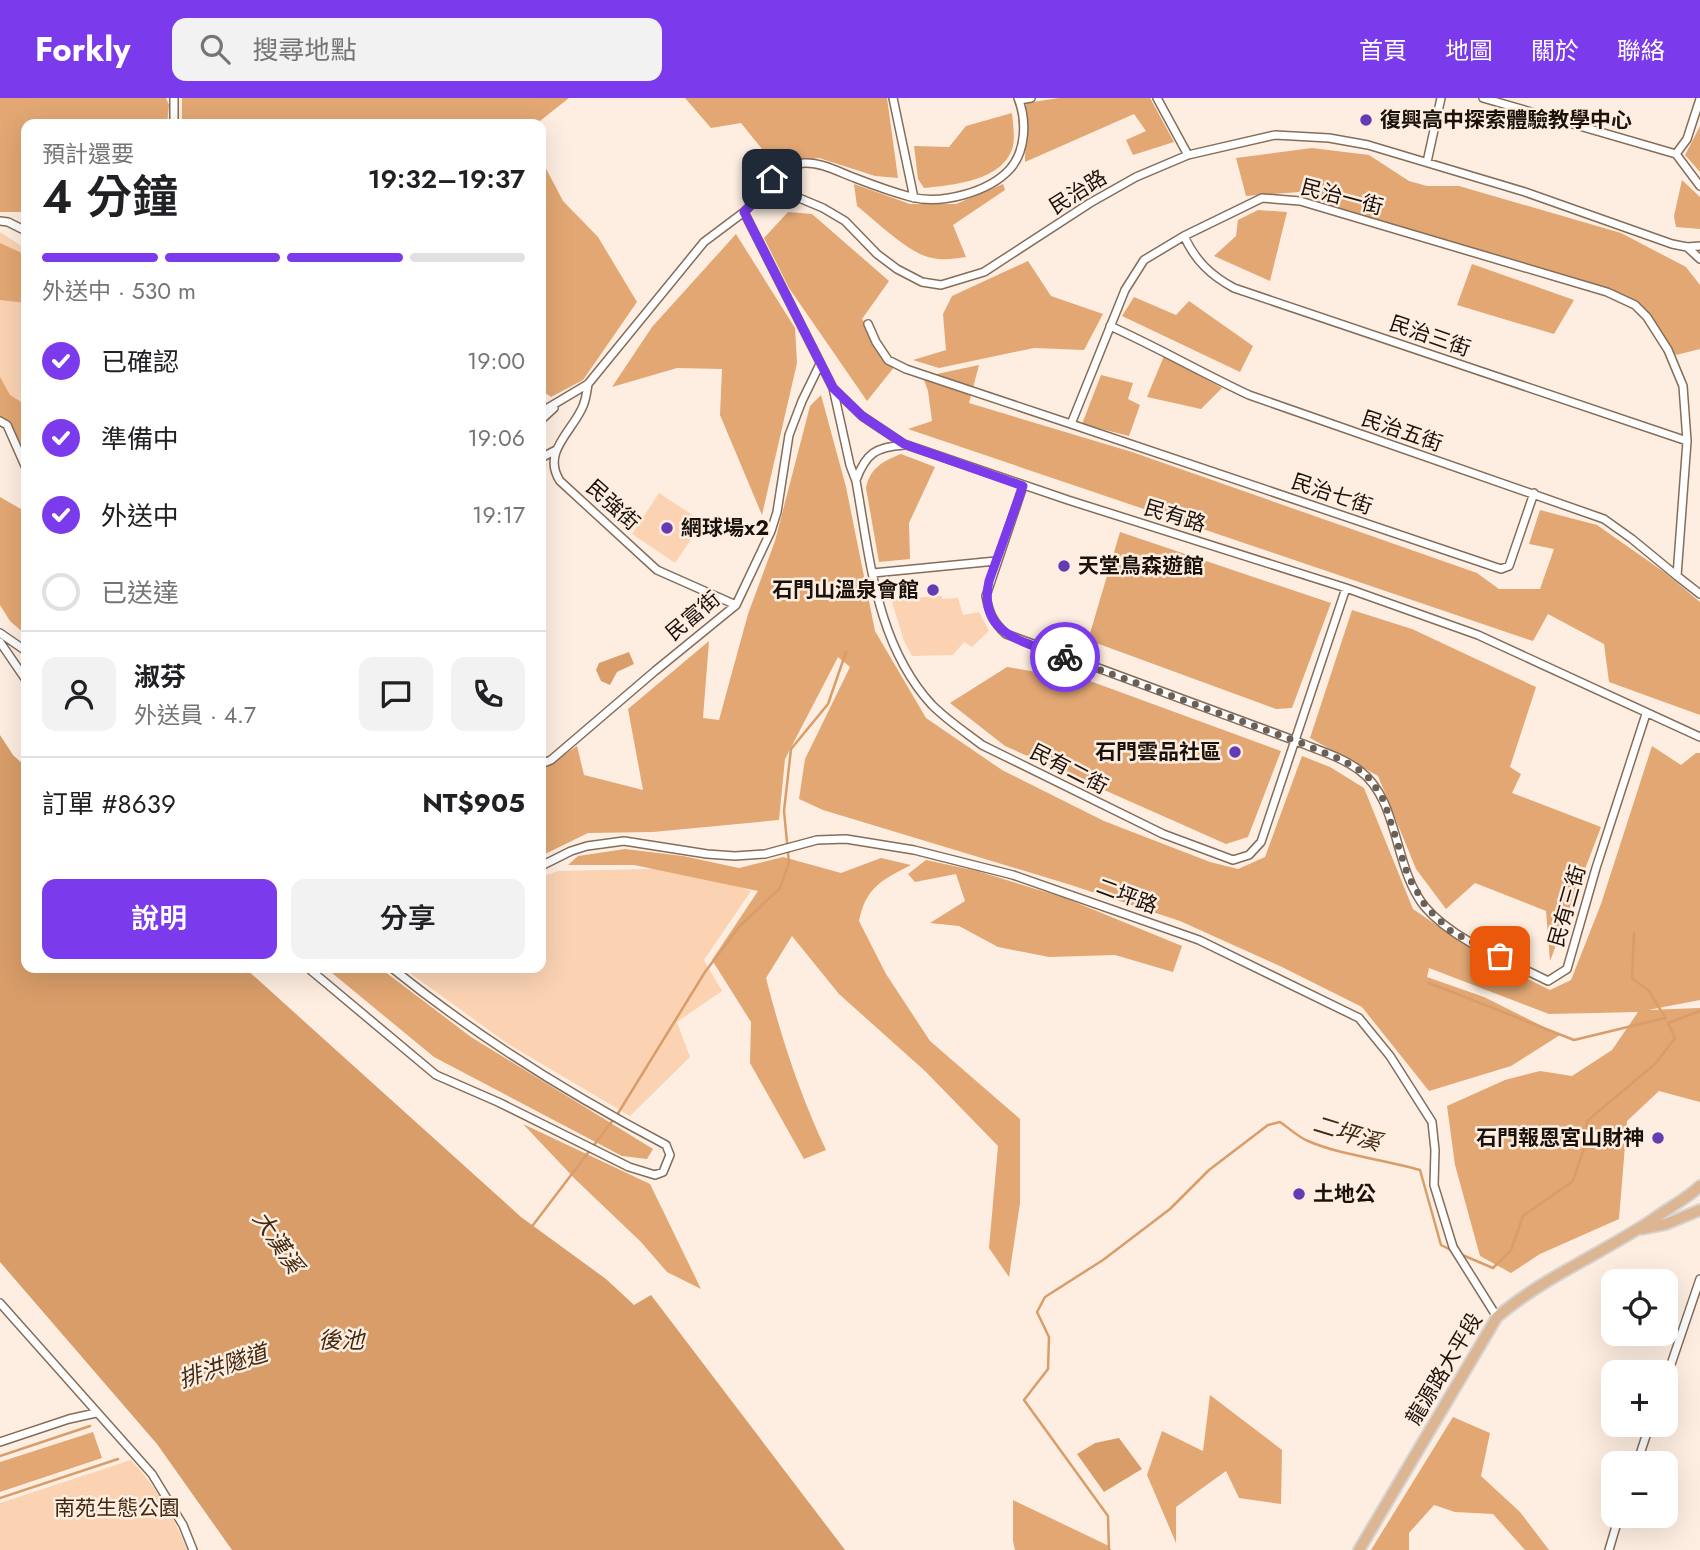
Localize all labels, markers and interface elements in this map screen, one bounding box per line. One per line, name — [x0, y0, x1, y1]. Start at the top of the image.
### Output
search box — [172, 18, 662, 81]
text: Forkly — [35, 26, 130, 73]
icon: search — [196, 30, 234, 68]
text: 搜尋地點 — [252, 31, 356, 69]
text: 首頁 — [1359, 33, 1407, 68]
text: 地圖 — [1445, 33, 1493, 68]
text: 關於 — [1531, 33, 1579, 68]
text: 聯絡 — [1617, 33, 1665, 68]
place label: 復興高中探索體驗教學中心 — [1380, 105, 1632, 135]
marker: 復興高中探索體驗教學中心 — [1358, 112, 1374, 128]
text: 預計還要 — [42, 137, 134, 171]
pin — [742, 149, 802, 209]
text: 19:32–19:37 — [368, 160, 525, 198]
icon: home — [753, 160, 791, 198]
street label: 民治路 — [1043, 163, 1113, 221]
text: 4 分鐘 — [42, 164, 178, 230]
street label: 民治一街 — [1298, 172, 1386, 222]
text: 外送中 · 530 m — [42, 274, 196, 308]
street label: 民治三街 — [1385, 308, 1475, 364]
icon: check — [42, 342, 80, 380]
text: 已確認 — [101, 343, 179, 381]
text: 19:00 — [467, 344, 525, 378]
street label: 民治五街 — [1357, 403, 1447, 459]
icon: check — [42, 419, 80, 457]
text: 準備中 — [101, 420, 179, 458]
text: 19:06 — [467, 421, 525, 455]
street label: 民治七街 — [1287, 466, 1377, 522]
street label: 民強街 — [580, 473, 646, 537]
street label: 民有路 — [1140, 492, 1210, 540]
icon: check — [42, 496, 80, 534]
text: 外送中 — [101, 497, 179, 535]
text: 19:17 — [472, 498, 525, 532]
place label: 網球場x2 — [681, 513, 769, 543]
marker: 網球場x2 — [659, 520, 675, 536]
place label: 天堂鳥森遊館 — [1078, 551, 1204, 581]
marker: 天堂鳥森遊館 — [1056, 558, 1072, 574]
text: 已送達 — [101, 574, 179, 612]
place label: 石門山溫泉會館 — [772, 575, 919, 605]
marker: 石門山溫泉會館 — [925, 582, 941, 598]
street label: 民富街 — [659, 584, 727, 648]
courier — [1030, 622, 1100, 692]
icon: bike — [1046, 638, 1084, 676]
button: person — [42, 657, 116, 731]
button: chat — [359, 657, 433, 731]
button: phone — [451, 657, 525, 731]
text: 淑芬 — [134, 658, 186, 696]
text: 外送員 · 4.7 — [134, 698, 256, 732]
street label: 民有二街 — [1025, 737, 1113, 801]
place label: 石門雲品社區 — [1095, 737, 1221, 767]
marker: 石門雲品社區 — [1227, 744, 1243, 760]
text: NT$905 — [422, 784, 525, 822]
text: 訂單 #8639 — [42, 785, 176, 823]
street label: 民有三街 — [1541, 861, 1593, 951]
street label: 二坪路 — [1092, 871, 1162, 921]
button: 說明 — [42, 879, 277, 959]
button: 分享 — [291, 879, 525, 959]
pin — [1470, 926, 1530, 986]
icon: bag — [1481, 937, 1519, 975]
water label: 二坪溪 — [1309, 1107, 1388, 1160]
place label: 石門報恩宮山財神 — [1476, 1123, 1644, 1153]
marker: 石門報恩宮山財神 — [1650, 1130, 1666, 1146]
place label: 土地公 — [1313, 1179, 1376, 1209]
marker: 土地公 — [1291, 1186, 1307, 1202]
water label: 大漢溪 — [245, 1204, 313, 1283]
map controls — [1601, 1269, 1678, 1528]
button: locate — [1601, 1269, 1678, 1346]
street label: 龍源路大平段 — [1399, 1307, 1489, 1431]
water label: 後池 — [318, 1323, 366, 1357]
water label: 排洪隧道 — [174, 1335, 275, 1396]
button: + — [1601, 1360, 1678, 1437]
button: − — [1601, 1451, 1678, 1528]
park label: 南苑生態公園 — [54, 1493, 180, 1523]

